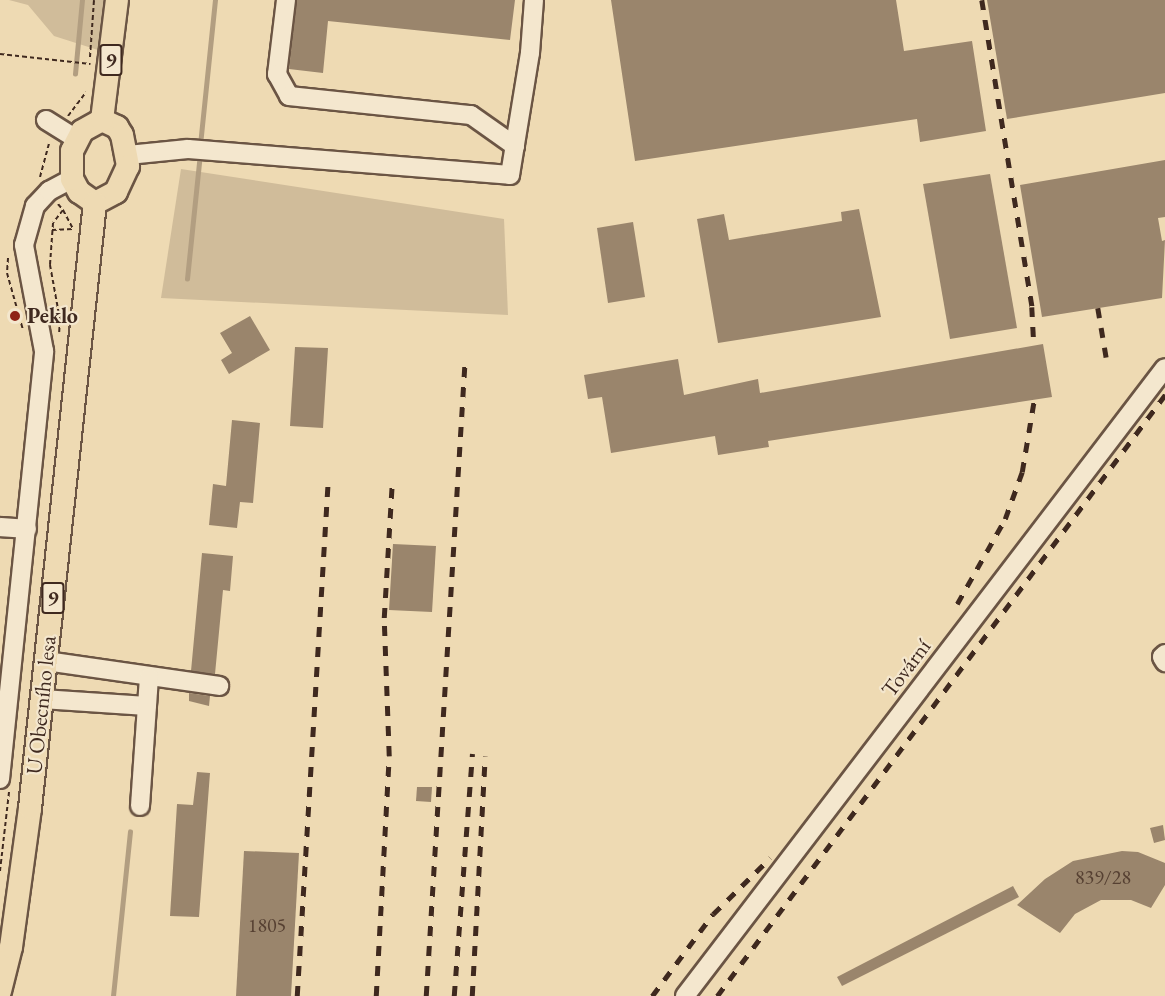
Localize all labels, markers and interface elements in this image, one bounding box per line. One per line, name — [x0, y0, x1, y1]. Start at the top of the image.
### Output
road number: 9 — [99, 42, 123, 78]
place label: Peklo — [27, 303, 78, 329]
marker: Peklo — [8, 309, 22, 323]
road number: 9 — [41, 580, 65, 616]
street label: U Obecního lesa — [21, 634, 61, 776]
street label: Tovární — [876, 634, 936, 702]
house number: 839/28 — [1075, 865, 1131, 889]
house number: 1805 — [248, 913, 286, 937]

